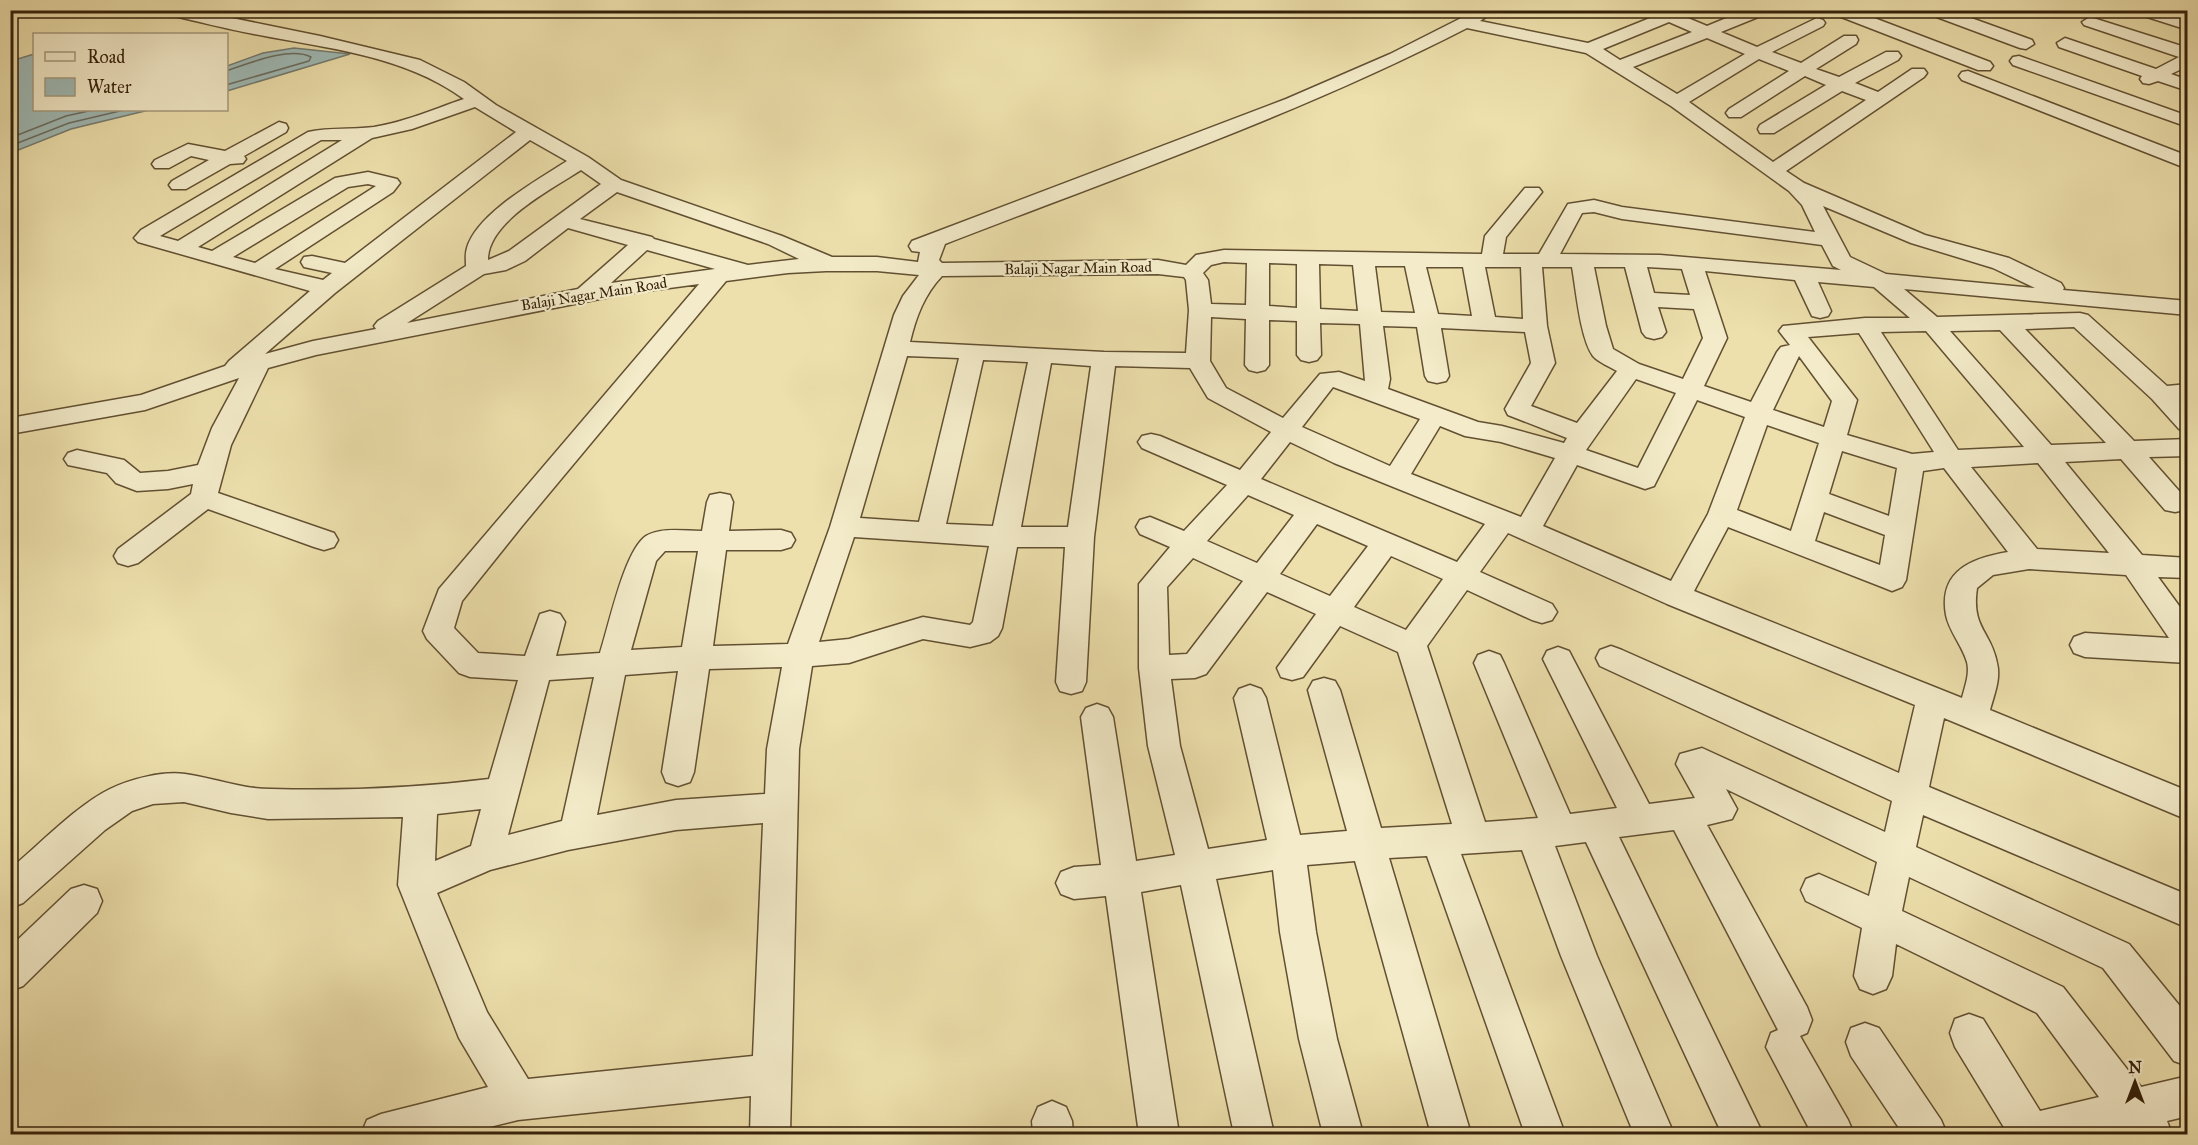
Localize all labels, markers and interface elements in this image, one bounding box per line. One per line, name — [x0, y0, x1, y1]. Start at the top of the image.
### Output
legend — [33, 33, 228, 111]
text: Road — [87, 46, 125, 68]
text: Water — [87, 76, 132, 98]
street label: Balaji Nagar Main Road — [1004, 258, 1153, 278]
street label: Balaji Nagar Main Road — [520, 273, 669, 314]
north arrow — [2105, 1052, 2165, 1112]
text: N — [2128, 1058, 2142, 1077]

